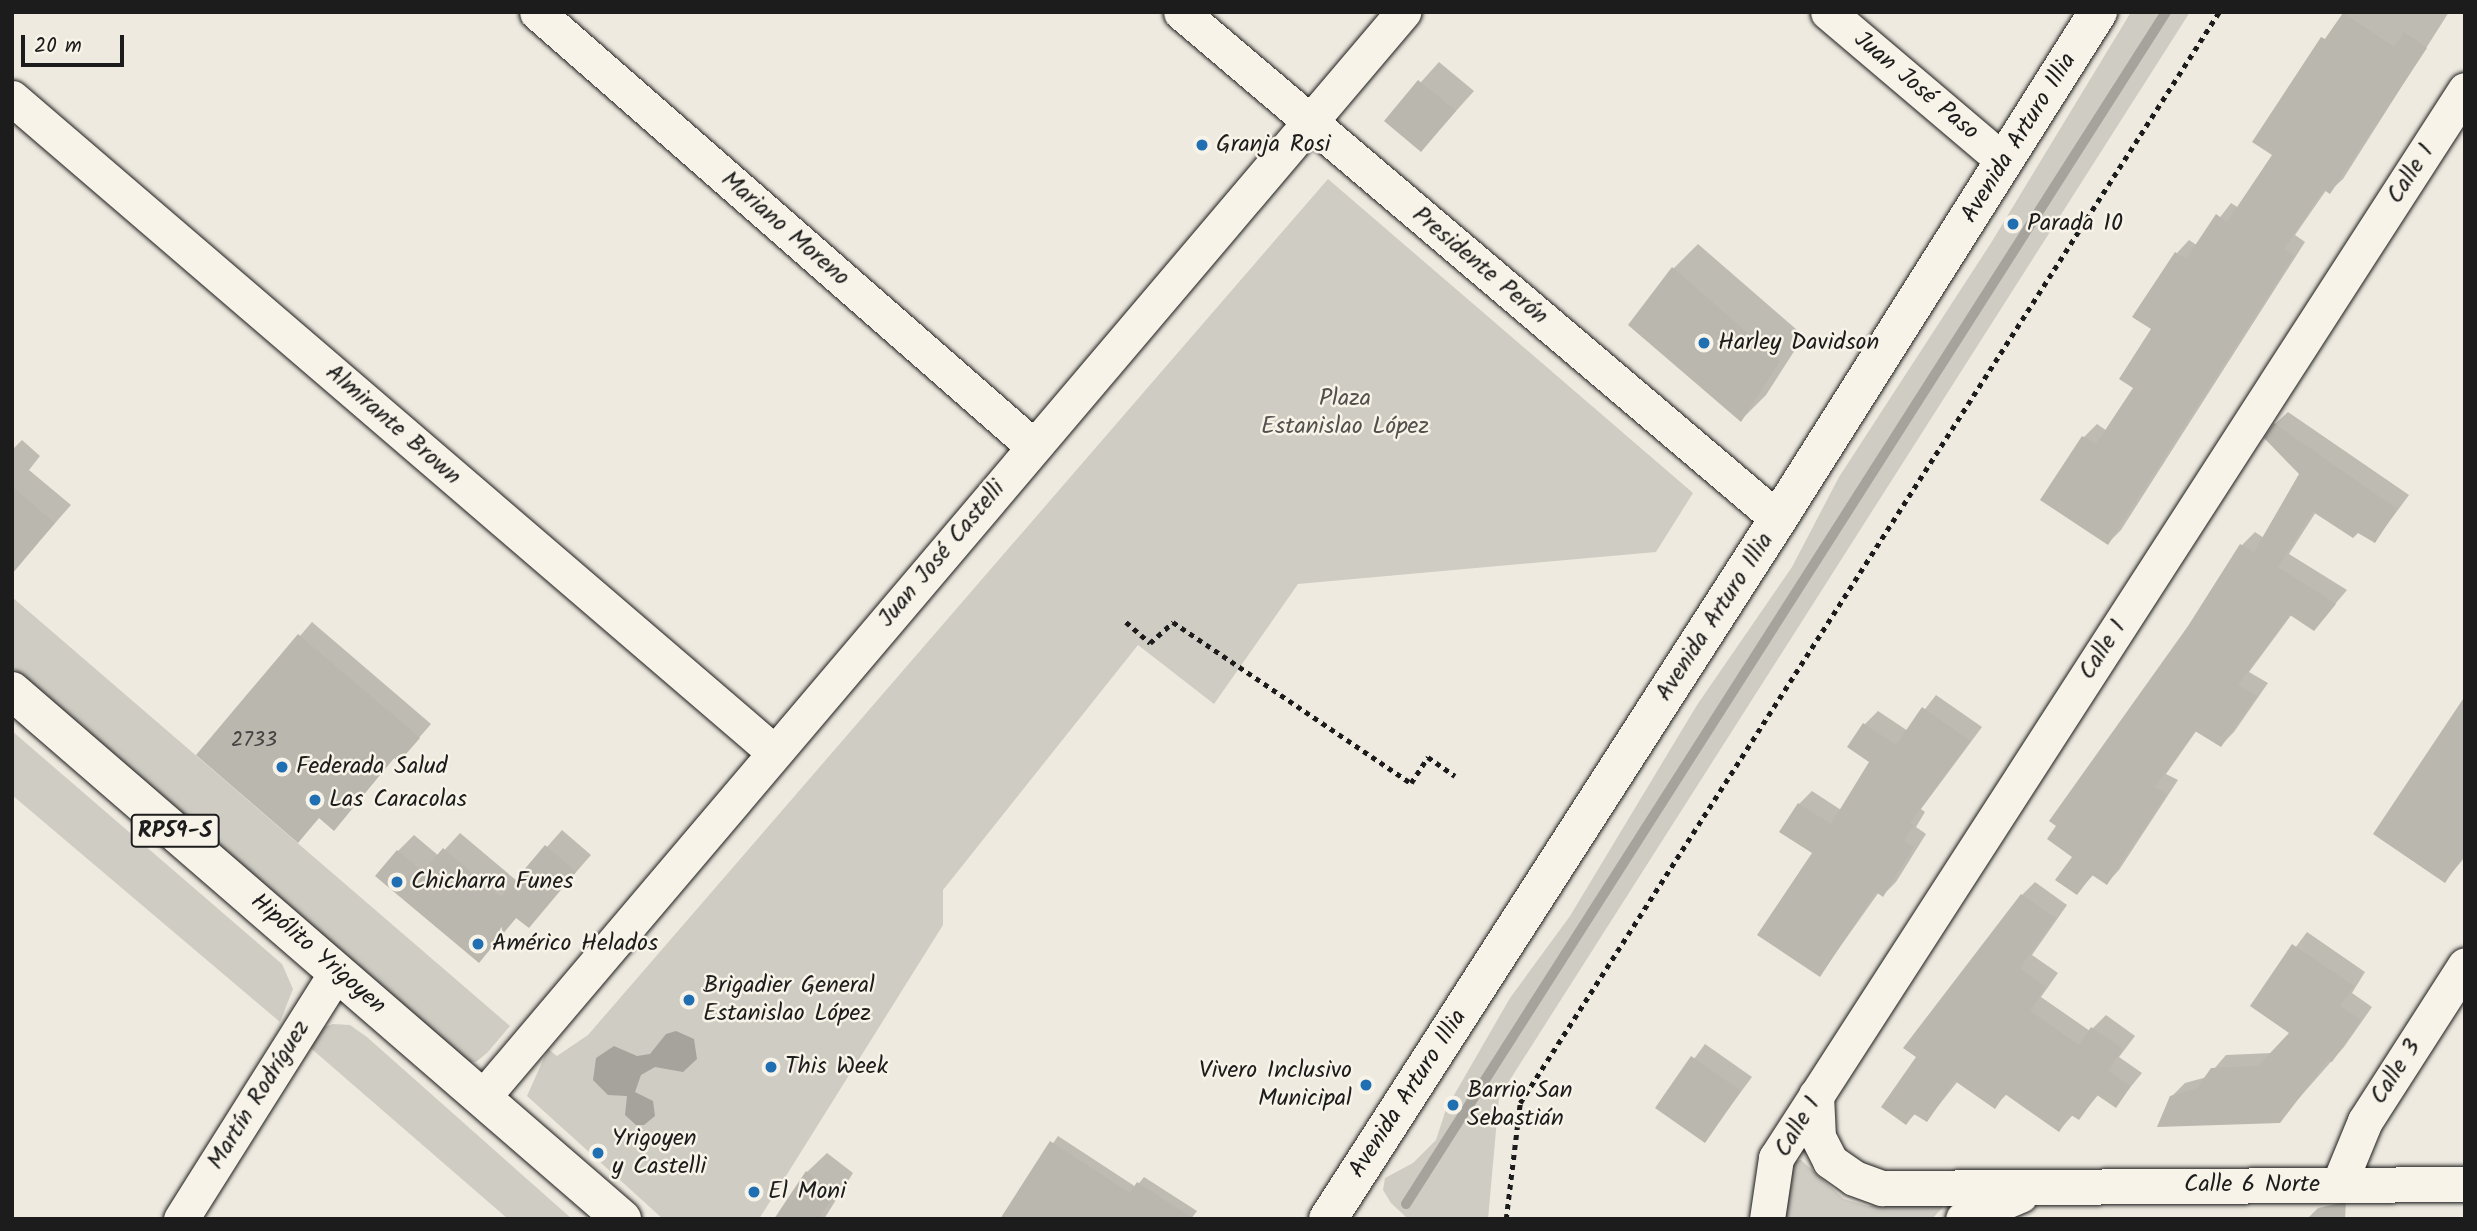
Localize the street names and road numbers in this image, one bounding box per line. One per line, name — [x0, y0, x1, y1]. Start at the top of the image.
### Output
street label: Juan José Paso — [1848, 25, 1984, 147]
street label: Avenida Arturo Illia — [1955, 48, 2083, 228]
street label: Calle 1 — [2381, 139, 2441, 209]
street label: Mariano Moreno — [715, 165, 855, 293]
street label: Presidente Perón — [1406, 201, 1554, 331]
street label: Almirante Brown — [319, 358, 467, 492]
street label: Juan José Castelli — [872, 475, 1012, 633]
street label: Avenida Arturo Illia — [1650, 527, 1780, 707]
street label: Calle 1 — [2073, 615, 2133, 685]
road number: RP59-S — [130, 811, 220, 850]
street label: Hipólito Yrigoyen — [244, 887, 392, 1021]
street label: Avenida Arturo Illia — [1343, 1004, 1473, 1184]
street label: Martín Rodríguez — [202, 1015, 316, 1175]
street label: Calle 3 — [2364, 1034, 2428, 1110]
street label: Calle 1 — [1769, 1092, 1827, 1162]
street label: Calle 6 Norte — [2184, 1171, 2320, 1199]

